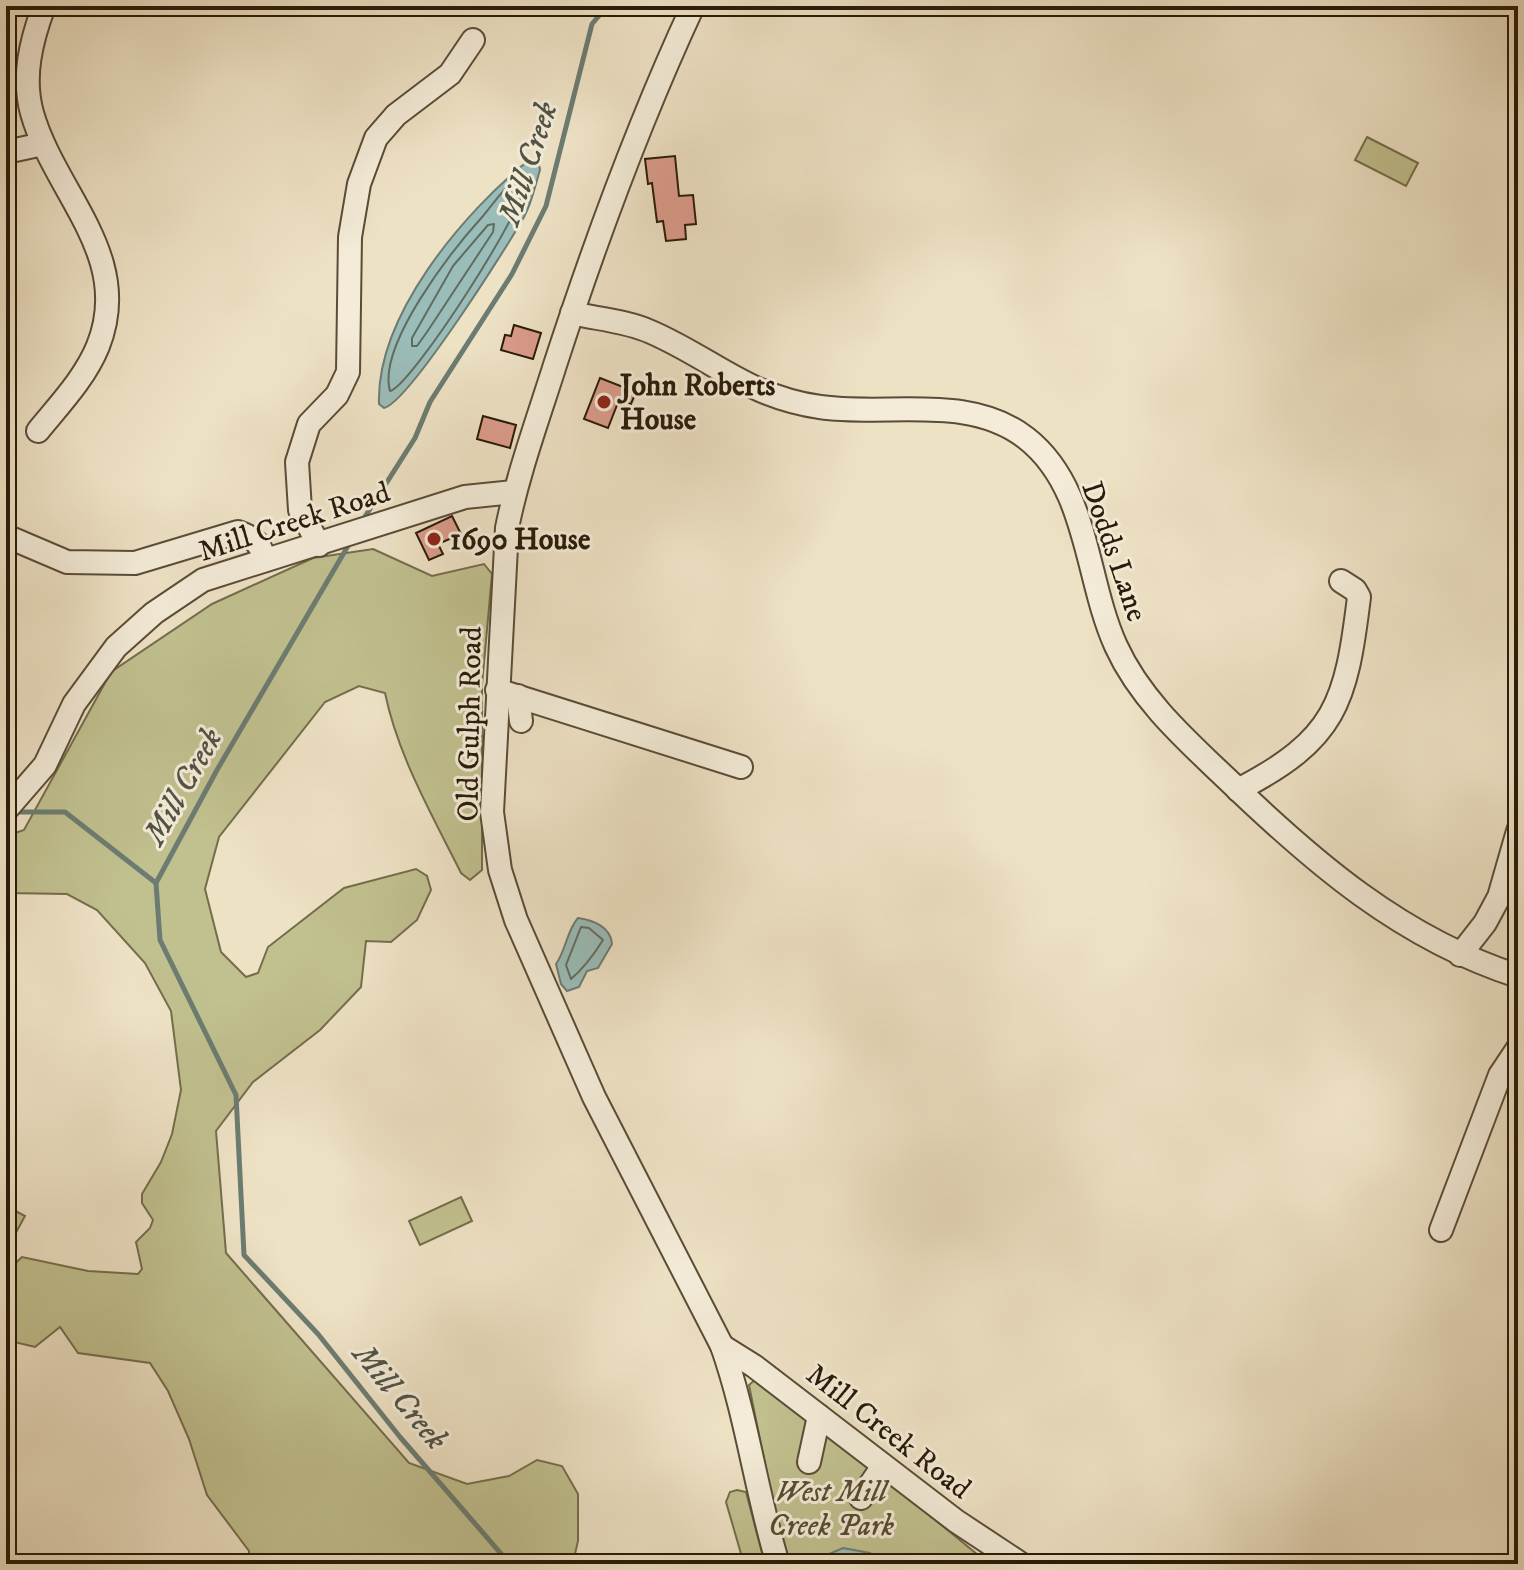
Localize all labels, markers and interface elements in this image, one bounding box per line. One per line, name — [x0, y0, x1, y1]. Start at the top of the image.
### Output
water label: Mill Creek — [490, 96, 568, 232]
place label: John Roberts House — [617, 368, 775, 439]
marker: John Roberts House — [595, 393, 613, 411]
street label: Mill Creek Road — [194, 474, 395, 571]
street label: Dodds Lane — [1072, 477, 1155, 626]
place label: 1690 House — [450, 522, 591, 559]
marker: 1690 House — [425, 530, 443, 548]
street label: Old Gulph Road — [450, 626, 491, 822]
water label: Mill Creek — [134, 721, 232, 854]
water label: Mill Creek — [342, 1334, 456, 1459]
street label: Mill Creek Road — [798, 1356, 978, 1508]
park label: West Mill Creek Park — [768, 1474, 895, 1545]

